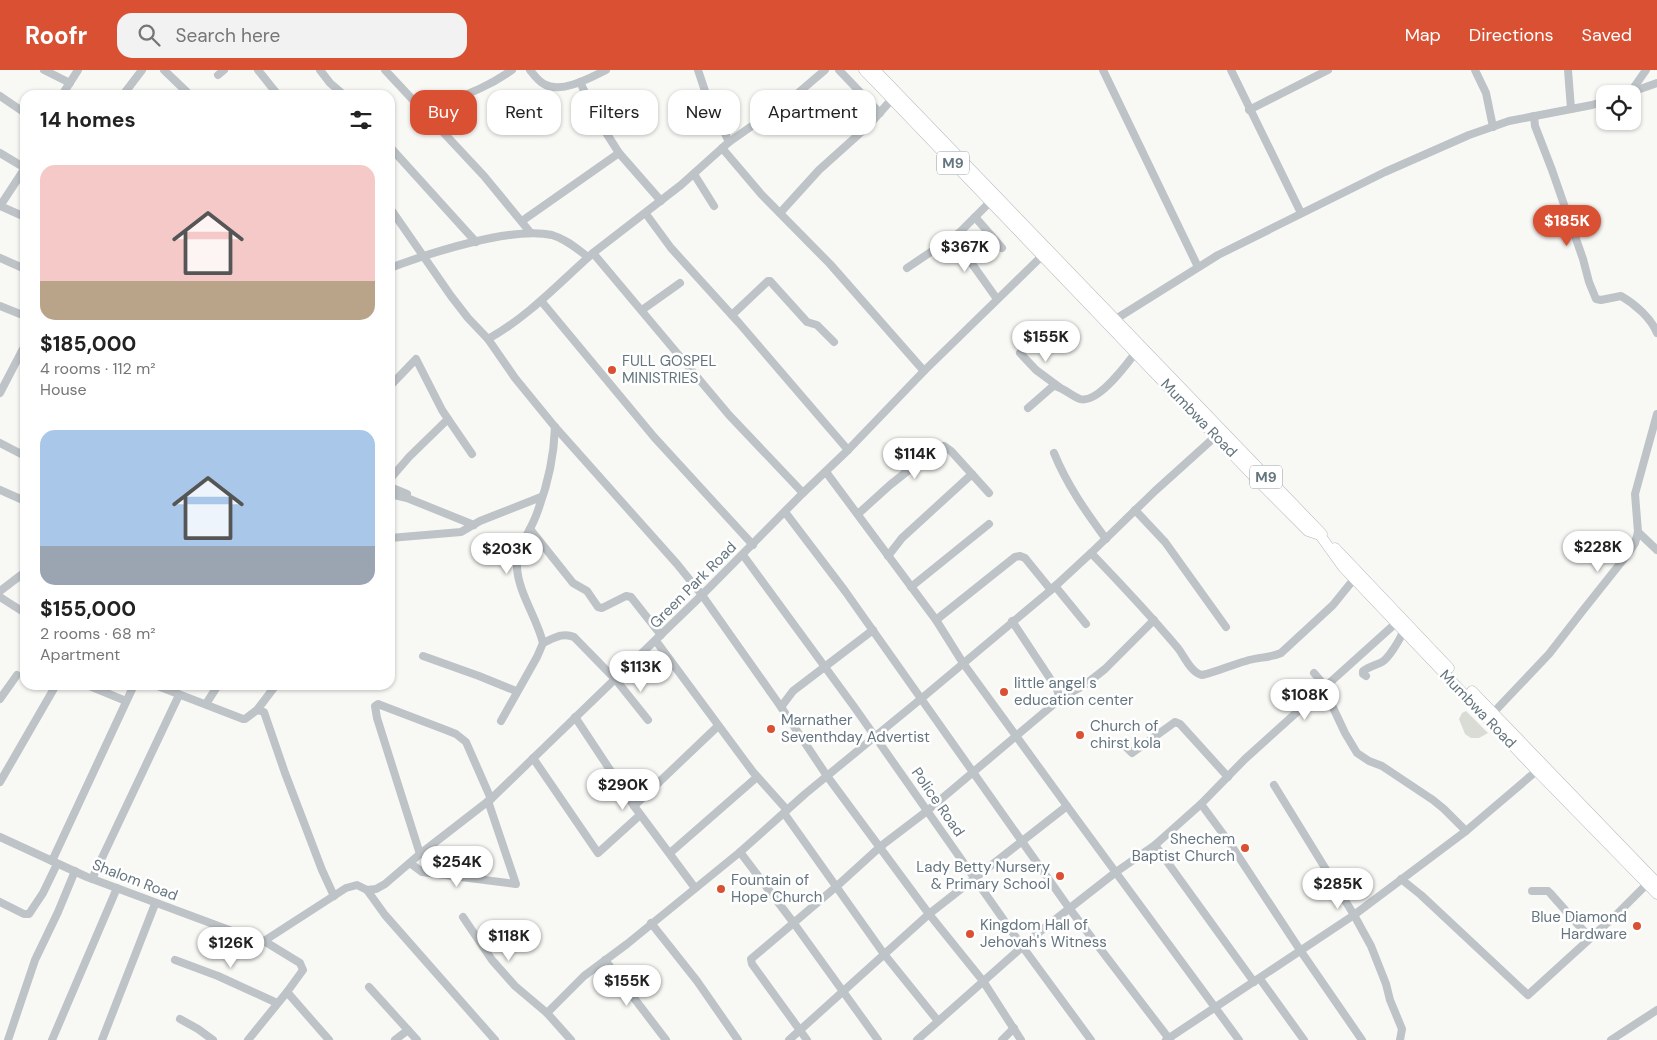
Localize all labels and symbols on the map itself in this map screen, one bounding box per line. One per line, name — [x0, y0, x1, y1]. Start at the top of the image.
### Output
road number: M9 — [937, 152, 969, 175]
pin: $185K — [1532, 204, 1602, 247]
pin: $367K — [930, 230, 1000, 273]
pin: $155K — [1011, 320, 1081, 363]
place label: FULL GOSPEL MINISTRIES — [622, 351, 717, 388]
marker: FULL GOSPEL MINISTRIES — [606, 364, 618, 376]
street label: Mumbwa Road — [1156, 374, 1242, 462]
pin: $114K — [880, 438, 950, 480]
road number: M9 — [1250, 466, 1282, 488]
pin: $228K — [1563, 530, 1633, 573]
pin: $203K — [472, 532, 542, 575]
street label: Green Park Road — [645, 537, 741, 633]
pin: $113K — [606, 650, 676, 693]
street label: Mumbwa Road — [1435, 665, 1521, 753]
place label: little angel s education center — [1014, 673, 1134, 710]
pin: $108K — [1270, 678, 1340, 721]
marker: little angel s education center — [998, 686, 1010, 698]
place label: Marnather Seventhday Advertist — [781, 710, 930, 747]
place label: Church of chirst kola — [1090, 716, 1161, 753]
marker: Marnather Seventhday Advertist — [765, 723, 777, 735]
marker: Church of chirst kola — [1074, 729, 1086, 741]
street label: Police Road — [907, 763, 969, 841]
pin: $290K — [588, 768, 658, 811]
place label: Shechem Baptist Church — [1132, 829, 1235, 866]
marker: Shechem Baptist Church — [1239, 842, 1251, 854]
pin: $254K — [422, 846, 492, 888]
street label: Shalom Road — [89, 855, 181, 905]
place label: Lady Betty Nursery & Primary School — [916, 857, 1051, 894]
pin: $285K — [1303, 868, 1373, 910]
place label: Fountain of Hope Church — [731, 870, 822, 907]
marker: Lady Betty Nursery & Primary School — [1054, 870, 1066, 882]
marker: Fountain of Hope Church — [715, 883, 727, 895]
place label: Blue Diamond Hardware — [1531, 907, 1627, 944]
place label: Kingdom Hall of Jehovah's Witness — [980, 915, 1107, 952]
pin: $118K — [474, 920, 544, 962]
marker: Blue Diamond Hardware — [1631, 920, 1643, 932]
pin: $126K — [196, 926, 266, 969]
marker: Kingdom Hall of Jehovah's Witness — [964, 928, 976, 940]
pin: $155K — [592, 964, 662, 1007]

